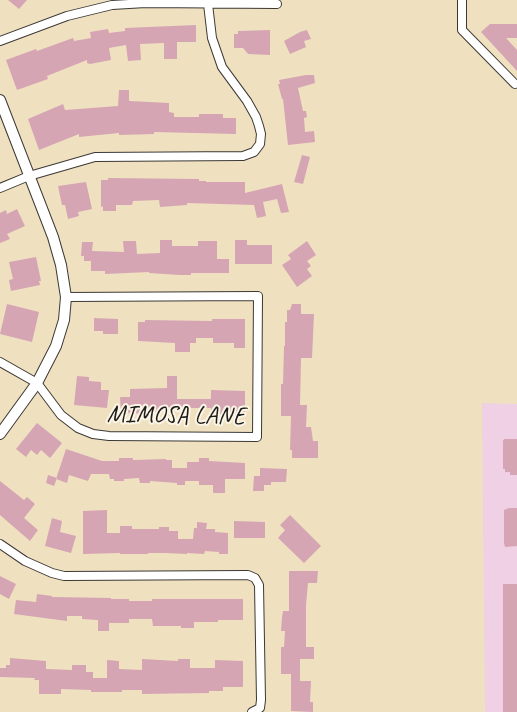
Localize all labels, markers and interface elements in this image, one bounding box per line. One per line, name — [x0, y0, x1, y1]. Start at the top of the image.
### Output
street label: MIMOSA LANE — [107, 400, 245, 432]

